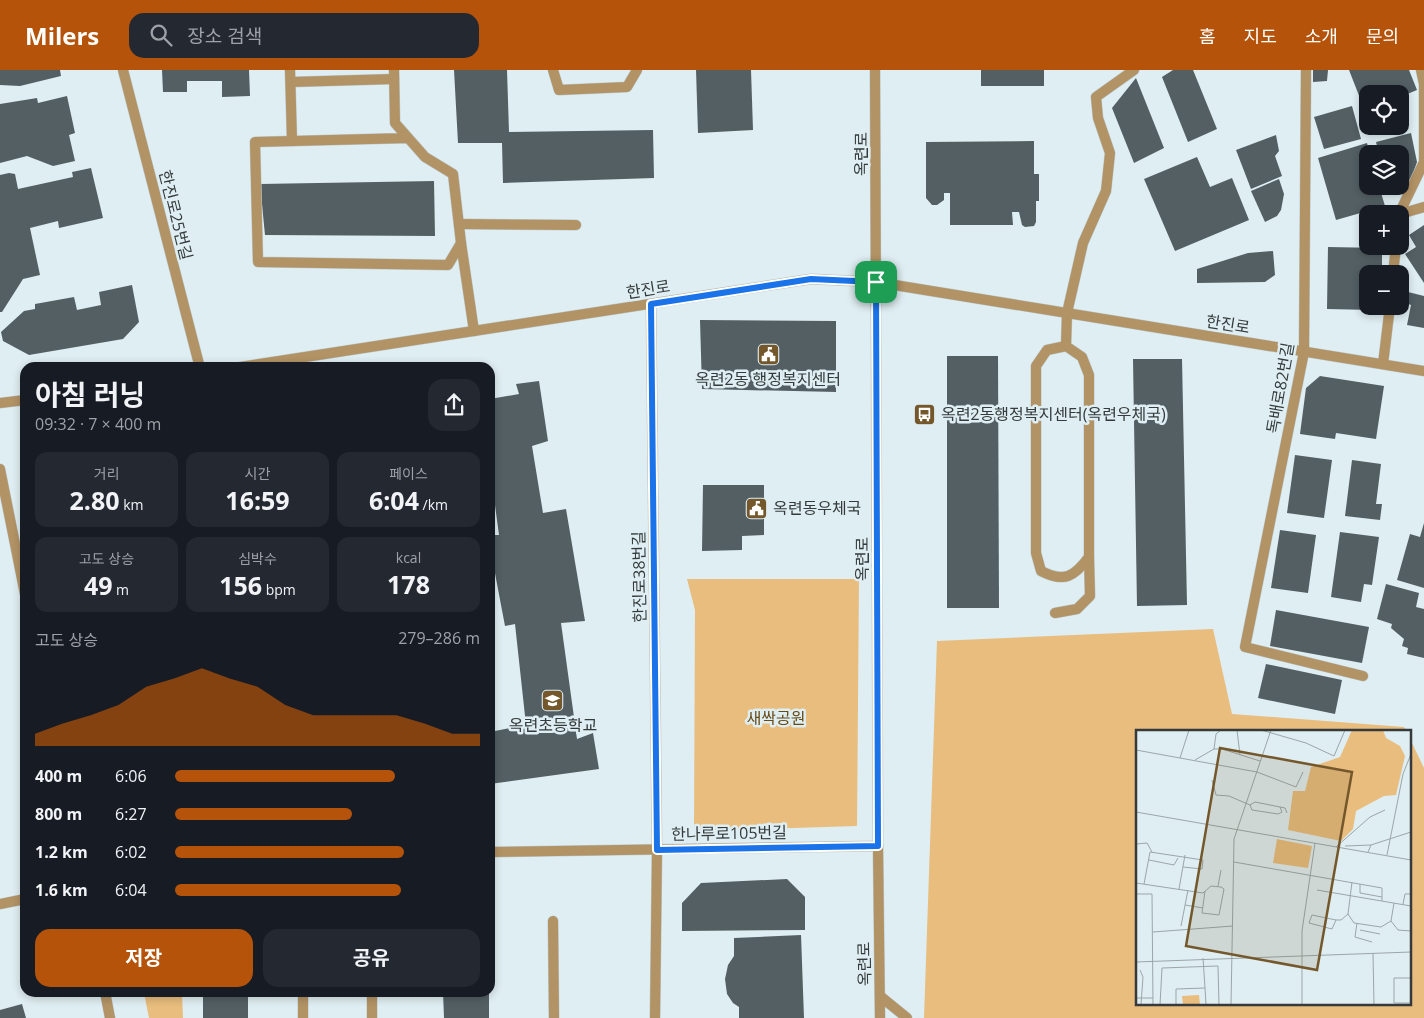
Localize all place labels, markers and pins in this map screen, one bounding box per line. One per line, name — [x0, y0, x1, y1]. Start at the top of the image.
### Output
pin — [855, 261, 897, 303]
public building icon: 옥련2동 행정복지센터 — [756, 343, 780, 367]
place label: 옥련2동 행정복지센터 — [695, 368, 841, 390]
bus stop icon: 옥련2동행정복지센터(옥련우체국) — [913, 402, 937, 426]
place label: 옥련2동행정복지센터(옥련우체국) — [941, 403, 1166, 425]
public building icon: 옥련동우체국 — [745, 496, 769, 520]
place label: 옥련동우체국 — [773, 497, 861, 519]
school or university icon: 옥련초등학교 — [541, 689, 565, 713]
place label: 옥련초등학교 — [509, 714, 597, 736]

